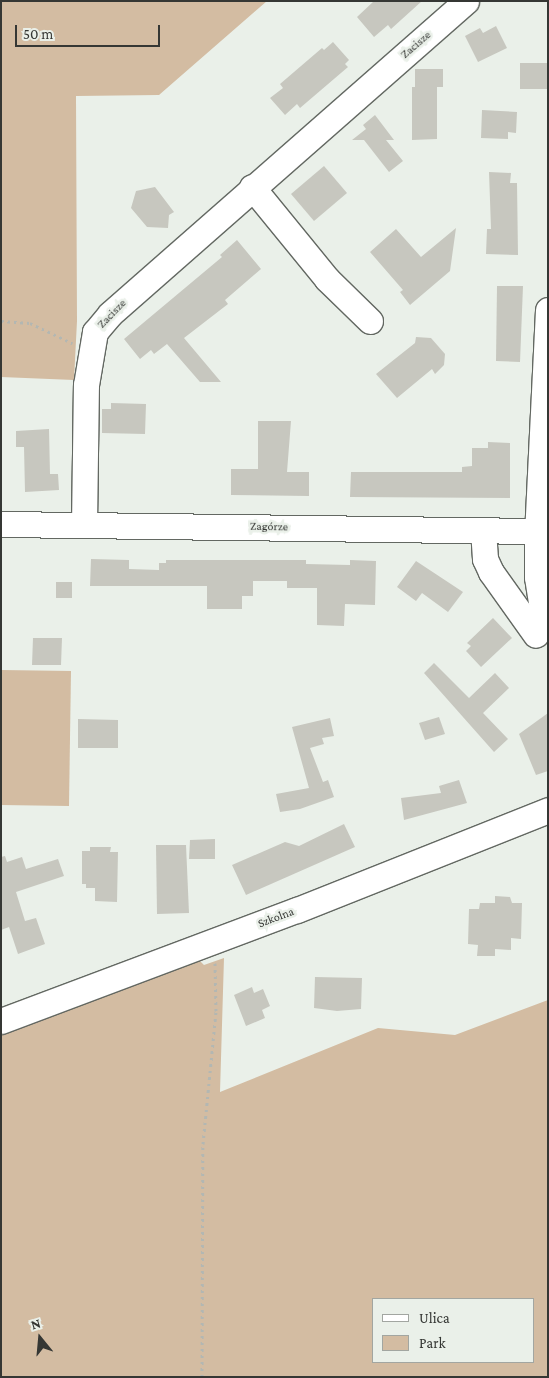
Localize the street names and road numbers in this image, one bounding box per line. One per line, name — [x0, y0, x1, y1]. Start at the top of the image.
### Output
street label: Zacisze — [398, 28, 434, 62]
street label: Zacisze — [95, 296, 129, 332]
street label: Zagórze — [250, 519, 288, 535]
street label: Szkolna — [256, 905, 296, 931]

